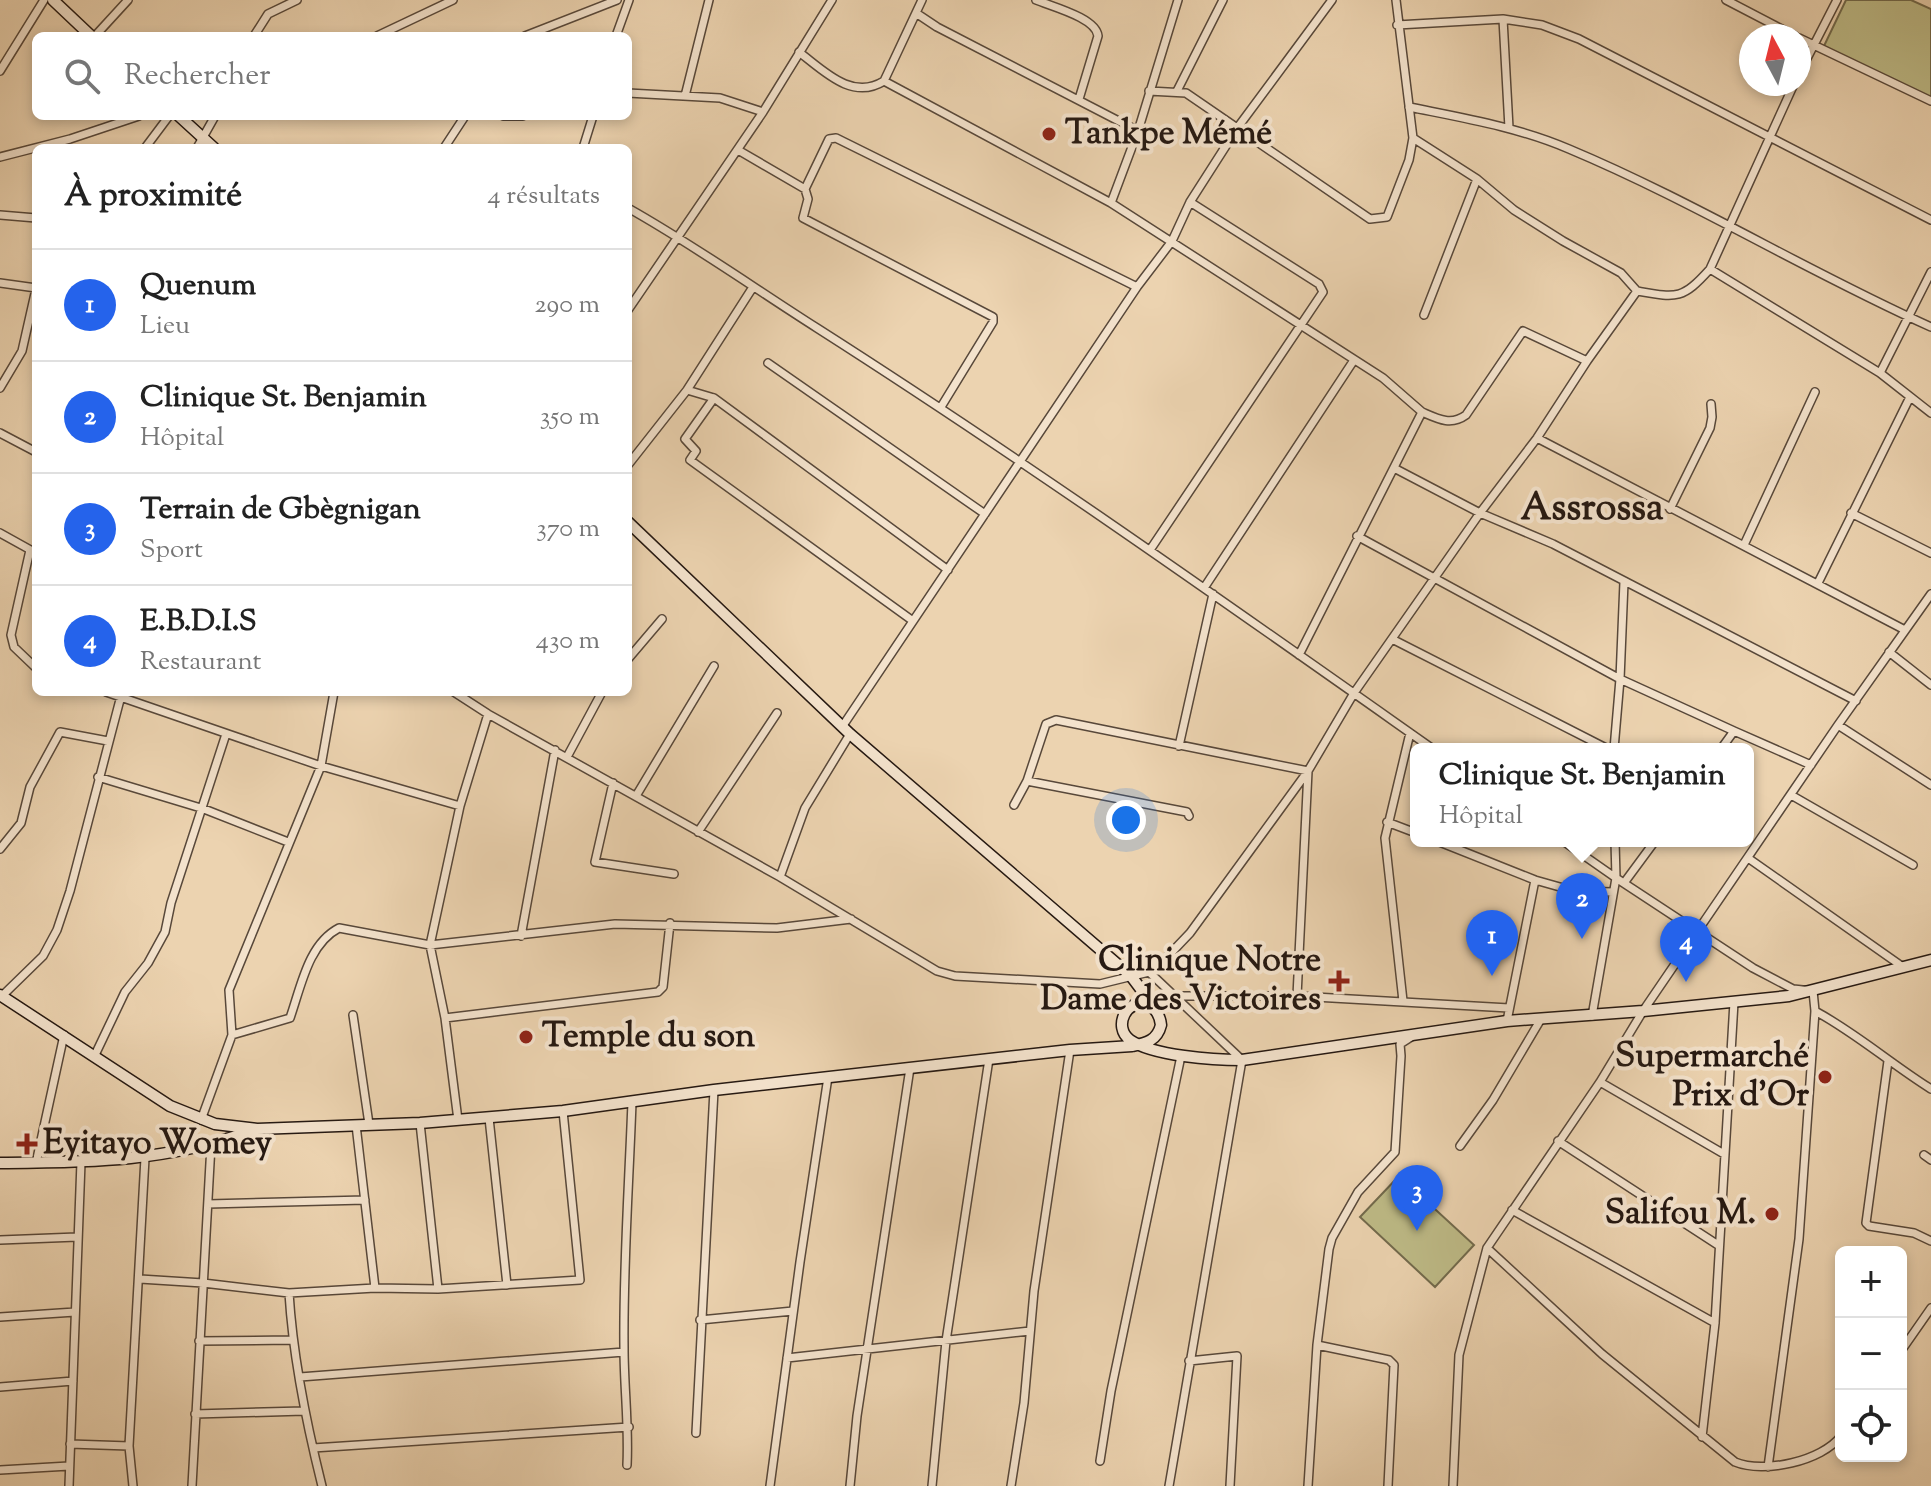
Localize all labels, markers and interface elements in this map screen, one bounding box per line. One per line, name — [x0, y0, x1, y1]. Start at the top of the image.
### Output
north arrow — [1739, 24, 1811, 96]
search box — [32, 32, 632, 120]
icon: search — [60, 54, 104, 98]
text: Rechercher — [124, 55, 271, 98]
place label: Tankpe Mémé — [1065, 110, 1272, 159]
marker: Tankpe Mémé — [1040, 125, 1058, 143]
text: À proximité — [64, 172, 242, 221]
text: 4 résultats — [488, 178, 600, 215]
text: Quenum — [140, 265, 256, 308]
text: 1 — [86, 287, 94, 324]
text: 290 m — [534, 287, 600, 324]
text: Lieu — [140, 308, 190, 345]
text: Clinique St. Benjamin — [140, 377, 427, 420]
text: 2 — [84, 399, 96, 436]
text: 350 m — [540, 399, 600, 436]
text: Hôpital — [140, 420, 224, 457]
district label: Assrossa — [1520, 483, 1664, 537]
text: Terrain de Gbègnigan — [140, 489, 421, 532]
text: 3 — [85, 511, 95, 548]
text: 370 m — [536, 511, 600, 548]
text: Sport — [140, 532, 203, 569]
text: E.B.D.I.S — [140, 601, 257, 644]
text: 4 — [83, 623, 97, 660]
text: 430 m — [536, 623, 600, 660]
text: Restaurant — [140, 644, 261, 681]
popup — [1410, 743, 1754, 847]
text: Clinique St. Benjamin — [1439, 755, 1725, 798]
text: Hôpital — [1439, 798, 1523, 835]
your location — [1106, 800, 1146, 840]
pin: 2 — [1556, 873, 1608, 939]
pin: 1 — [1466, 910, 1518, 976]
pin: 4 — [1660, 916, 1712, 982]
place label: Clinique Notre Dame des Victoires — [1040, 937, 1321, 1025]
marker: Clinique Notre Dame des Victoires — [1328, 970, 1350, 992]
place label: Temple du son — [542, 1013, 755, 1062]
marker: Temple du son — [517, 1028, 535, 1046]
place label: Supermarché Prix d'Or — [1615, 1033, 1809, 1121]
marker: Supermarché Prix d'Or — [1816, 1068, 1834, 1086]
place label: Eyitayo Womey — [43, 1120, 272, 1169]
marker: Eyitayo Womey — [18, 1135, 36, 1153]
pin: 3 — [1391, 1165, 1443, 1231]
place label: Salifou M. — [1605, 1190, 1756, 1239]
marker: Salifou M. — [1763, 1205, 1781, 1223]
map controls — [1835, 1246, 1907, 1462]
button: + — [1835, 1246, 1907, 1318]
button: − — [1835, 1318, 1907, 1390]
button: locate — [1835, 1390, 1907, 1462]

